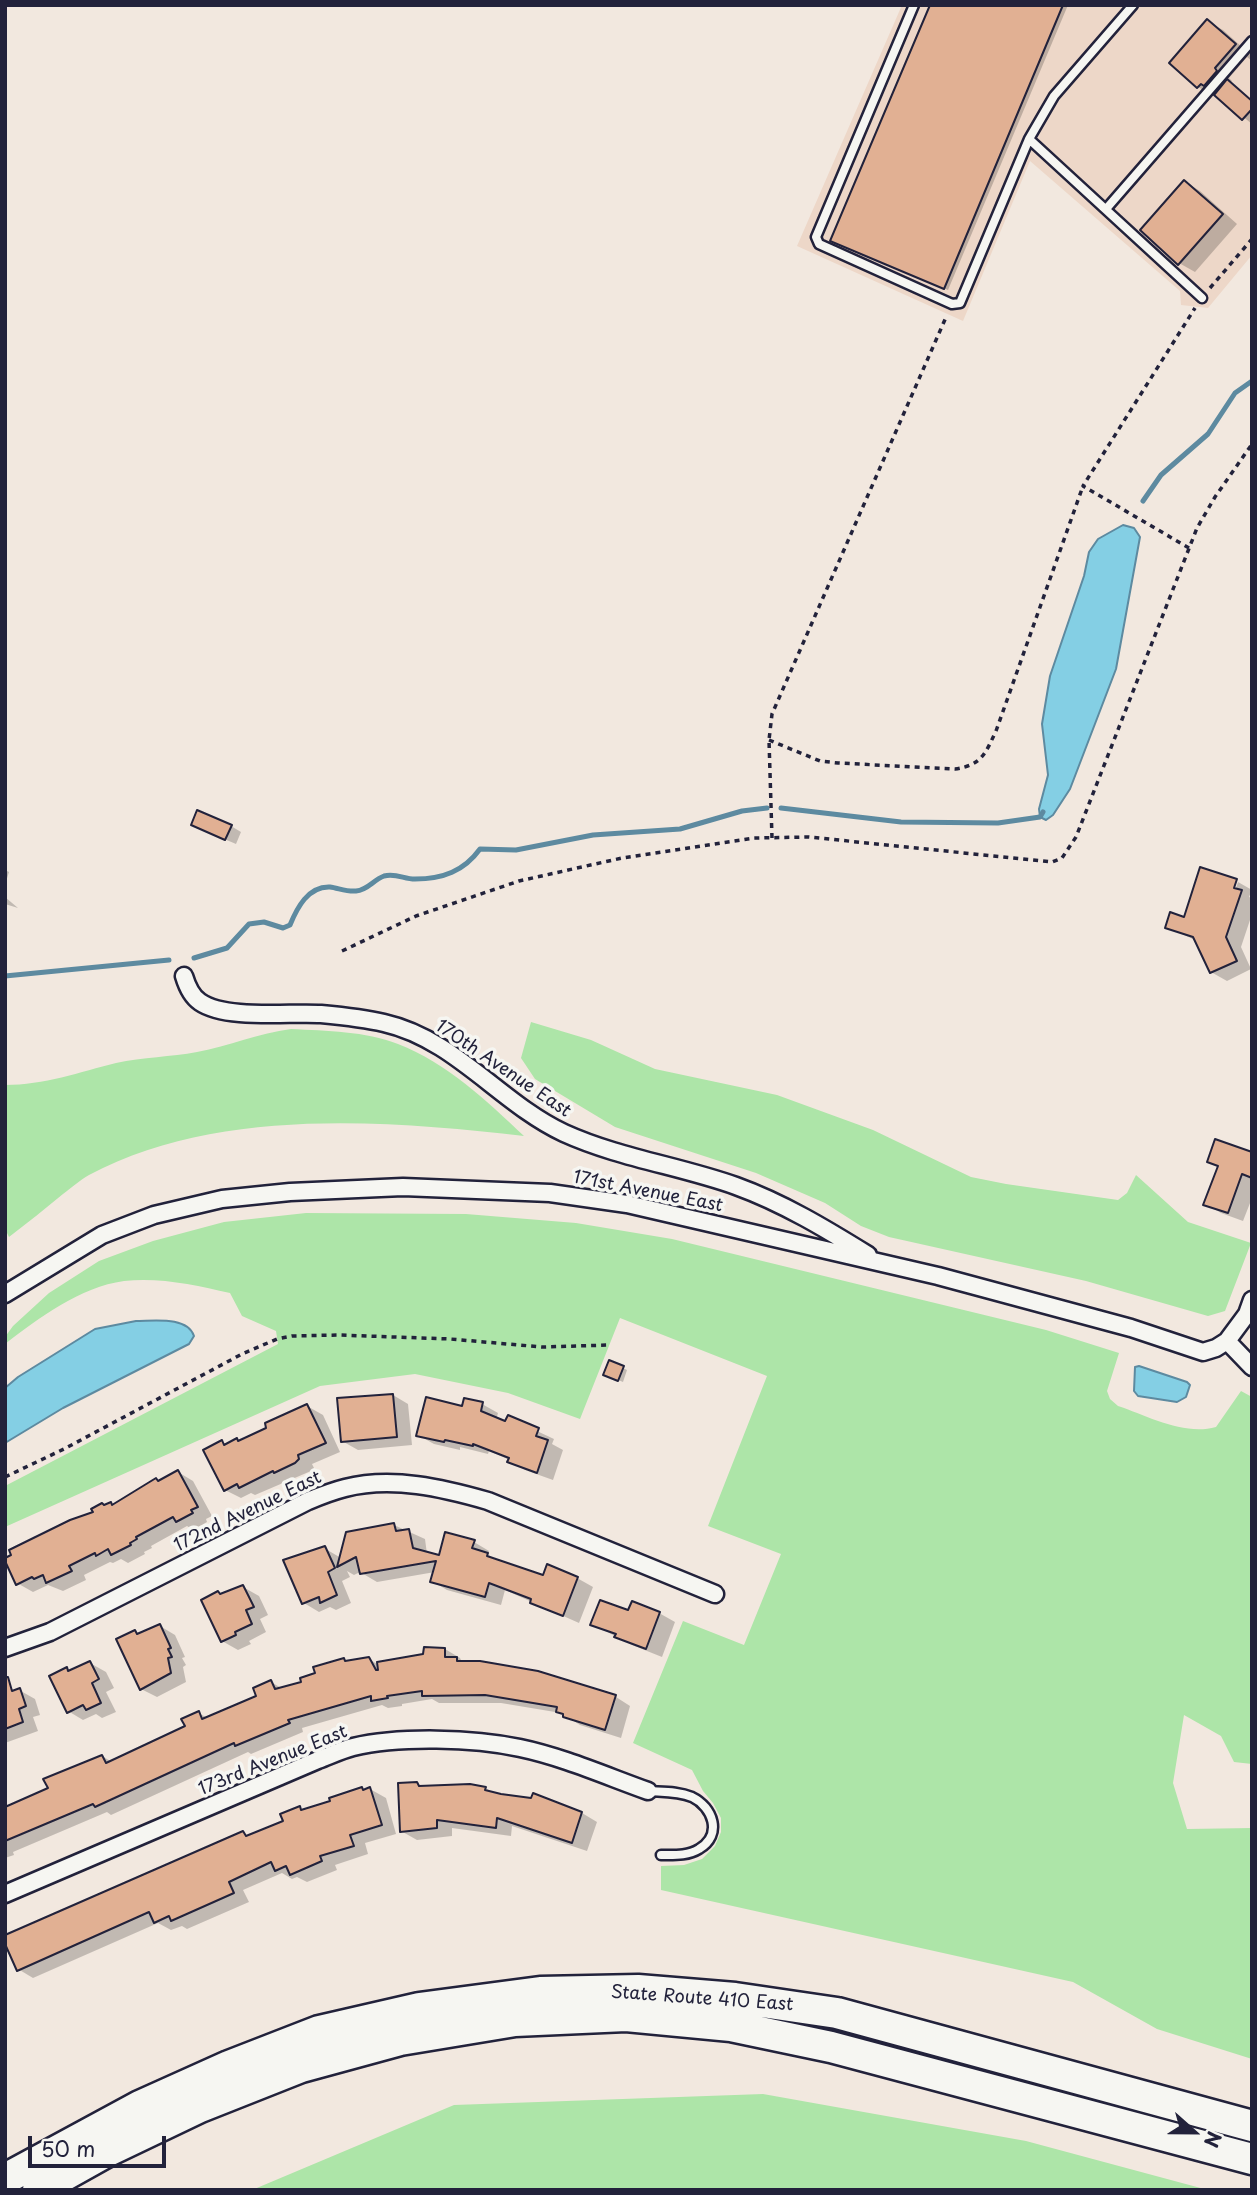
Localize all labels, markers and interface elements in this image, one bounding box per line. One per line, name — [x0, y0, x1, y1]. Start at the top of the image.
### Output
street label: 170th Avenue East — [431, 1016, 575, 1122]
street label: 171st Avenue East — [571, 1167, 725, 1217]
street label: 172nd Avenue East — [171, 1467, 325, 1557]
street label: 173rd Avenue East — [196, 1721, 350, 1801]
street label: State Route 410 East — [610, 1982, 794, 2016]
north arrow — [1159, 2097, 1229, 2167]
scale bar — [32, 2122, 170, 2166]
text: N — [1198, 2127, 1229, 2152]
text: 50 m — [41, 2132, 95, 2164]

